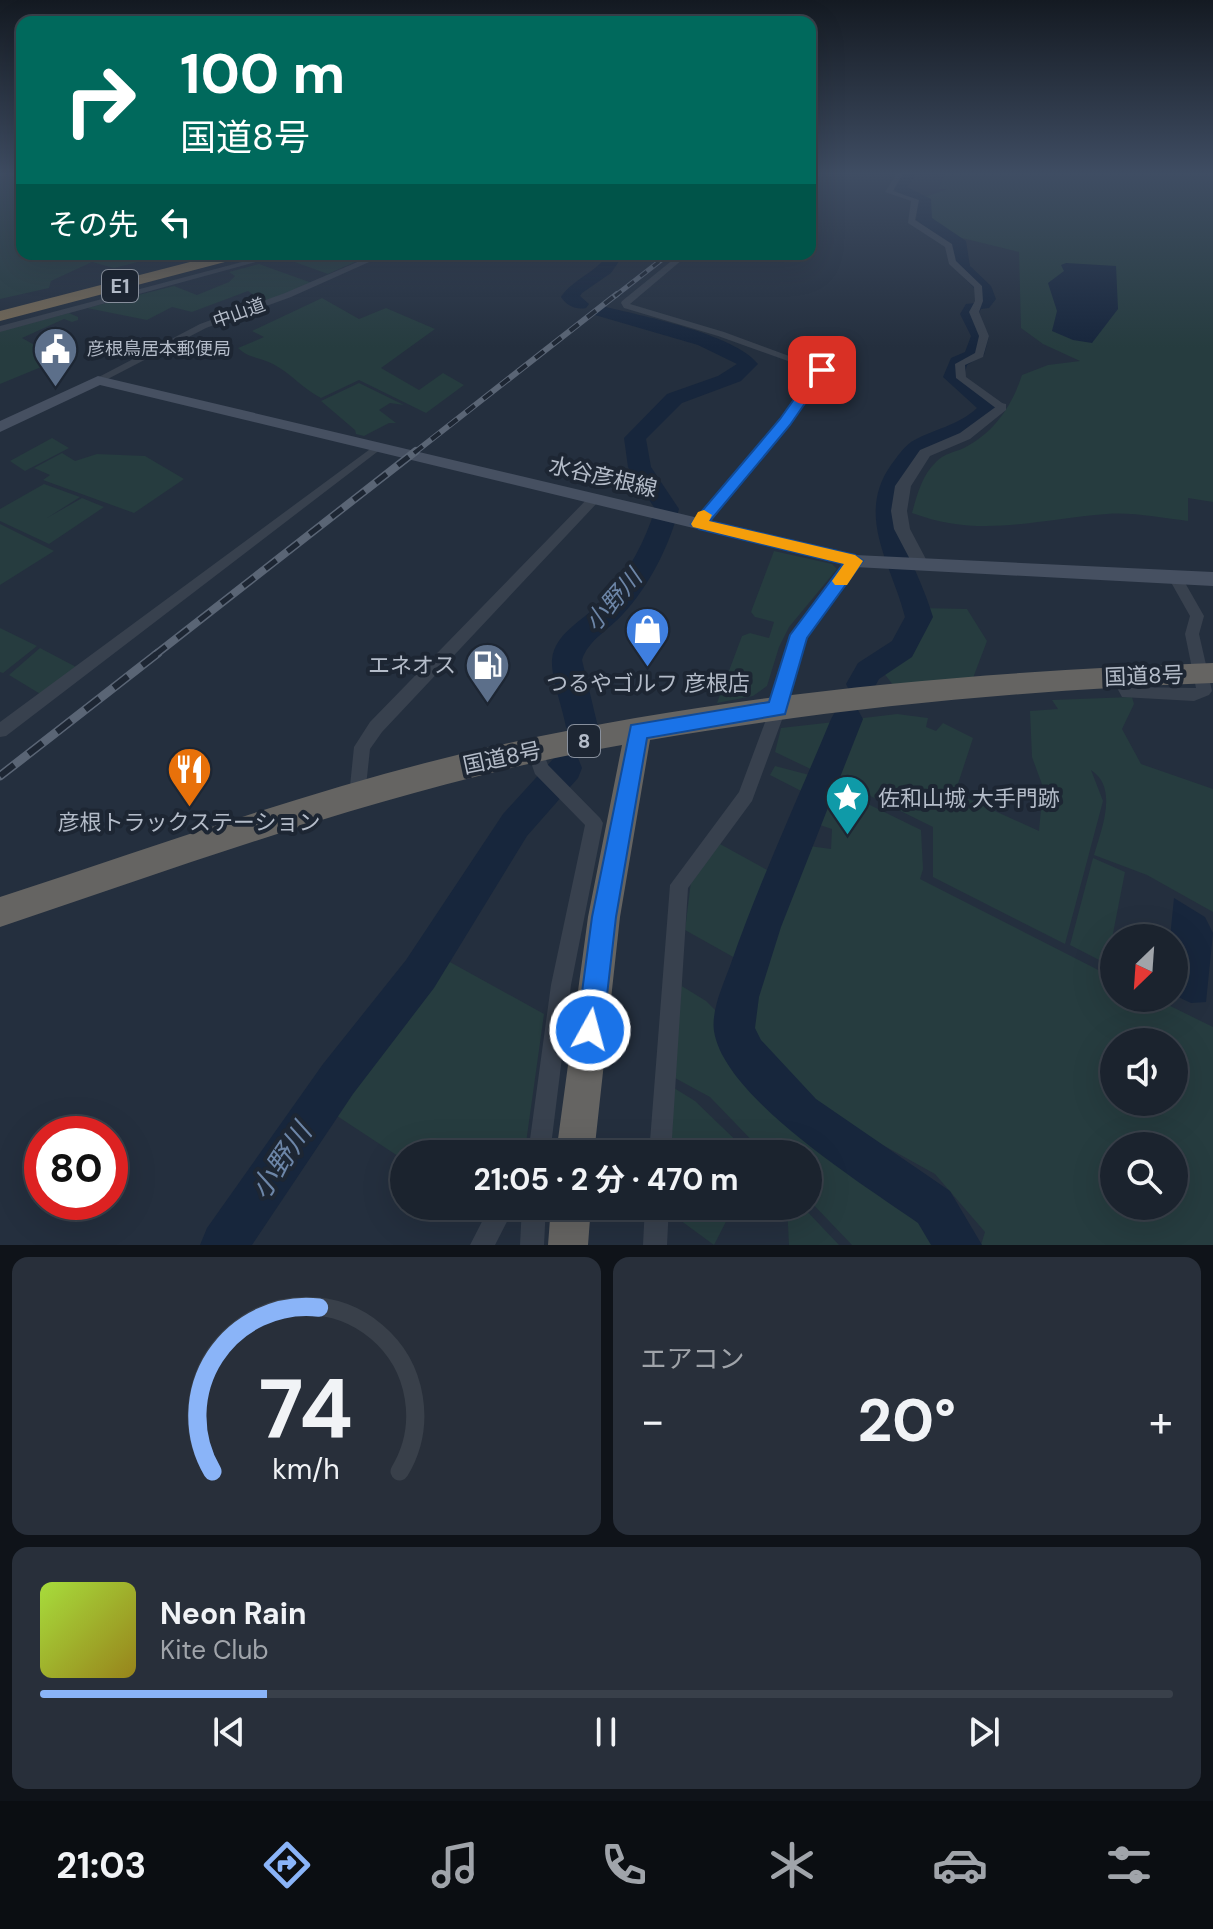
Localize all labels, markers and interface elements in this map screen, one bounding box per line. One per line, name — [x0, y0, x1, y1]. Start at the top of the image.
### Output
text: 100 m — [180, 37, 345, 110]
icon: right — [48, 48, 152, 152]
text: 国道8号 — [180, 114, 310, 161]
icon: left — [154, 200, 198, 244]
text: その先 — [48, 205, 138, 244]
road number: E1 — [102, 270, 138, 302]
street label: 中山道 — [210, 292, 268, 334]
public building icon: 彦根鳥居本郵便局 — [32, 325, 80, 388]
pin — [788, 336, 856, 404]
place label: 彦根鳥居本郵便局 — [87, 337, 231, 361]
icon: arrive — [800, 348, 844, 392]
street label: 水谷彦根線 — [546, 450, 660, 504]
water label: 小野川 — [578, 560, 650, 637]
shop icon: つるやゴルフ 彦根店 — [624, 606, 672, 669]
fuel station icon: エネオス — [463, 641, 511, 704]
place label: エネオス — [368, 651, 456, 680]
street label: 国道8号 — [1104, 660, 1184, 692]
place label: つるやゴルフ 彦根店 — [546, 669, 750, 698]
road number: 8 — [568, 725, 600, 757]
street label: 国道8号 — [460, 736, 544, 780]
restaurant icon: 彦根トラックステーション — [165, 745, 213, 808]
place icon: 佐和山城 大手門跡 — [823, 774, 871, 837]
place label: 佐和山城 大手門跡 — [878, 784, 1060, 813]
place label: 彦根トラックステーション — [58, 808, 320, 837]
north arrow — [1100, 924, 1188, 1012]
map controls — [1100, 924, 1188, 1220]
position arrow — [548, 988, 632, 1072]
button: sound — [1100, 1028, 1188, 1116]
water label: 小野川 — [242, 1113, 321, 1206]
speed limit sign: 80 — [24, 1116, 128, 1220]
button: search — [1100, 1132, 1188, 1220]
text: 21:05 · 2 分 · 470 m — [473, 1160, 739, 1199]
text: エアコン — [641, 1342, 745, 1376]
text: 74 — [259, 1355, 353, 1464]
text: 20° — [858, 1381, 956, 1460]
text: − — [641, 1392, 665, 1450]
text: + — [1149, 1392, 1173, 1450]
text: km/h — [272, 1451, 340, 1488]
text: Neon Rain — [160, 1594, 306, 1633]
text: Kite Club — [160, 1633, 269, 1667]
icon: previous — [207, 1710, 251, 1754]
icon: pause — [584, 1710, 628, 1754]
icon: next — [962, 1710, 1006, 1754]
icon: directions — [259, 1837, 315, 1893]
icon: music — [427, 1837, 483, 1893]
icon: phone — [596, 1837, 652, 1893]
icon: climate — [764, 1837, 820, 1893]
icon: car — [932, 1837, 988, 1893]
icon: filters — [1101, 1837, 1157, 1893]
text: 21:03 — [56, 1842, 146, 1889]

